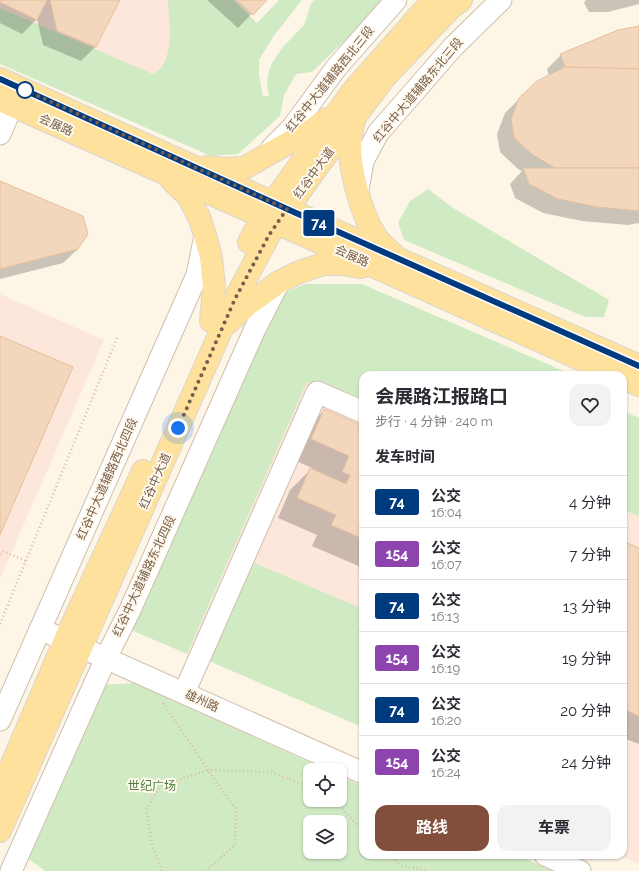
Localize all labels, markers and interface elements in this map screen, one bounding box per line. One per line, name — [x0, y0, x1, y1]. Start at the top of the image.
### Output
street label: 红谷中大道辅路西北三段 — [283, 23, 377, 135]
street label: 红谷中大道辅路东北三段 — [370, 35, 466, 145]
unlabelled marker — [16, 81, 34, 99]
street label: 会展路 — [37, 111, 75, 139]
street label: 红谷中大道 — [291, 145, 337, 201]
line badge: 74 — [301, 210, 337, 236]
text: 74 — [311, 215, 327, 231]
street label: 会展路 — [333, 242, 371, 270]
button: heart — [569, 384, 611, 426]
text: 会展路江报路口 — [375, 385, 508, 407]
text: 步行 · 4 分钟 · 240 m — [375, 414, 493, 429]
street label: 红谷中大道辅路西北四段 — [74, 416, 140, 542]
your location — [168, 418, 188, 438]
text: 发车时间 — [375, 448, 435, 466]
street label: 红谷中大道 — [136, 451, 174, 511]
text: 公交 — [431, 487, 461, 505]
text: 74 — [389, 494, 405, 510]
text: 4 分钟 — [569, 494, 611, 512]
text: 16:04 — [431, 505, 462, 520]
street label: 红谷中大道辅路东北四段 — [110, 513, 178, 639]
text: 公交 — [431, 539, 461, 557]
text: 154 — [386, 546, 408, 562]
text: 7 分钟 — [569, 546, 611, 564]
text: 16:07 — [431, 557, 462, 572]
text: 公交 — [431, 591, 461, 609]
text: 74 — [389, 598, 405, 614]
text: 13 分钟 — [563, 598, 611, 616]
text: 16:13 — [431, 609, 459, 624]
text: 公交 — [431, 643, 461, 661]
text: 154 — [386, 650, 408, 666]
text: 19 分钟 — [562, 650, 611, 668]
text: 16:19 — [431, 661, 460, 676]
street label: 雄州路 — [183, 687, 221, 715]
text: 公交 — [431, 695, 461, 713]
text: 74 — [389, 702, 405, 718]
text: 20 分钟 — [560, 702, 611, 720]
text: 16:20 — [431, 713, 462, 728]
text: 公交 — [431, 747, 461, 765]
text: 154 — [386, 754, 408, 770]
text: 24 分钟 — [561, 754, 611, 772]
map controls — [303, 763, 347, 859]
button: locate — [303, 763, 347, 807]
text: 16:24 — [431, 765, 461, 780]
park label: 世纪广场 — [128, 779, 176, 793]
button: 路线 — [375, 805, 489, 851]
button: 车票 — [497, 805, 611, 851]
button: layers — [303, 815, 347, 859]

